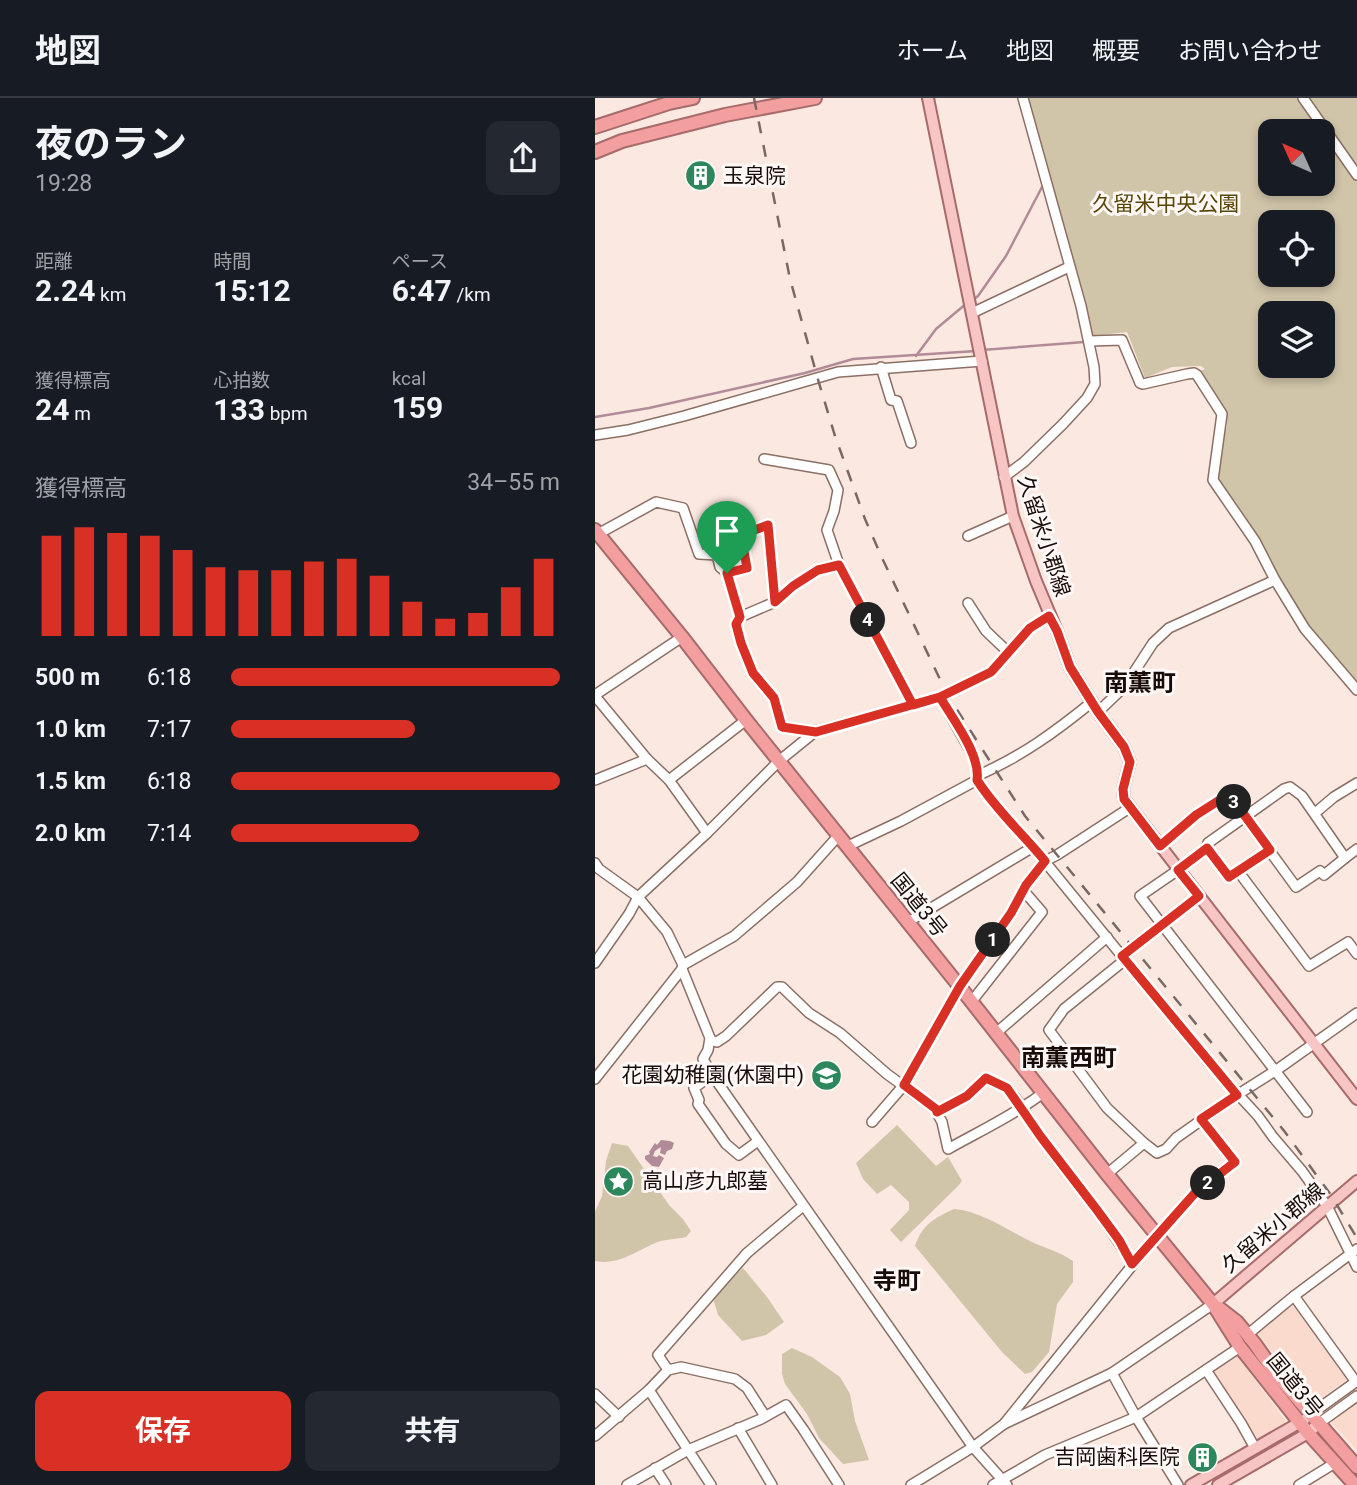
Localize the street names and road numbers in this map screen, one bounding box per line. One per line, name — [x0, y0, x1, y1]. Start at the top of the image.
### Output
street label: 久留米小郡線 — [1013, 472, 1075, 600]
street label: 国道3号 — [886, 868, 952, 942]
street label: 久留米小郡線 — [1217, 1178, 1329, 1278]
street label: 国道3号 — [1262, 1348, 1328, 1422]

